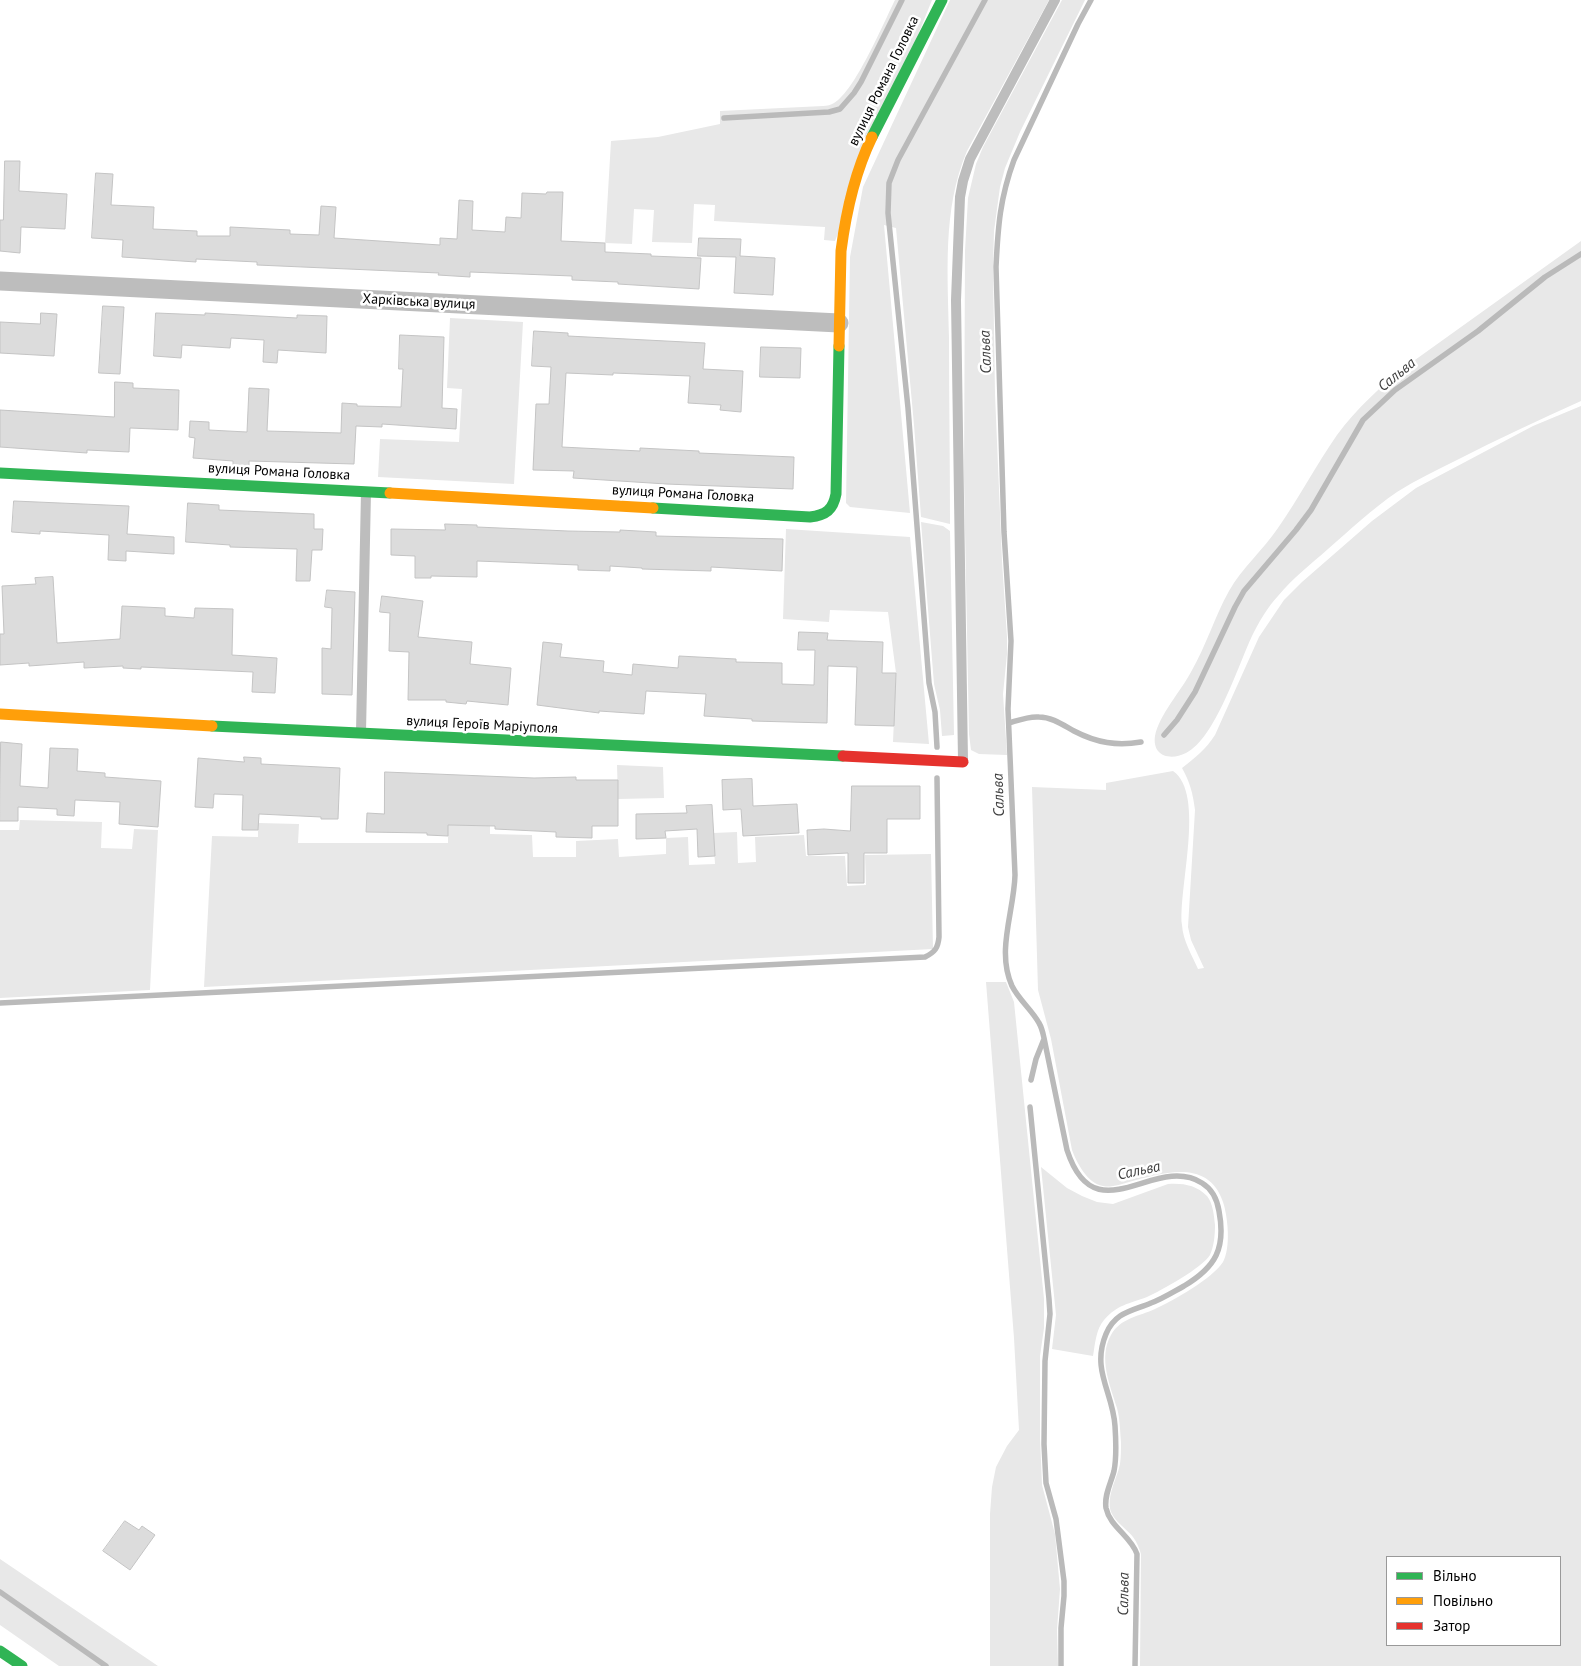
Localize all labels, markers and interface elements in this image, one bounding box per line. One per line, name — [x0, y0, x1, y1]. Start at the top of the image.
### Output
street label: вулиця Романа Головка — [845, 13, 923, 149]
street label: Харківська вулиця — [362, 291, 476, 313]
water label: Сальва — [976, 330, 996, 374]
water label: Сальва — [1375, 354, 1419, 396]
street label: вулиця Романа Головка — [207, 460, 351, 484]
street label: вулиця Романа Головка — [611, 482, 755, 506]
street label: вулиця Героїв Маріуполя — [406, 713, 558, 737]
water label: Сальва — [989, 773, 1009, 817]
water label: Сальва — [1116, 1158, 1162, 1184]
legend — [1386, 1556, 1561, 1646]
text: Вільно — [1433, 1566, 1476, 1585]
water label: Сальва — [1115, 1572, 1133, 1616]
text: Повільно — [1433, 1591, 1493, 1610]
text: Затор — [1433, 1616, 1470, 1635]

